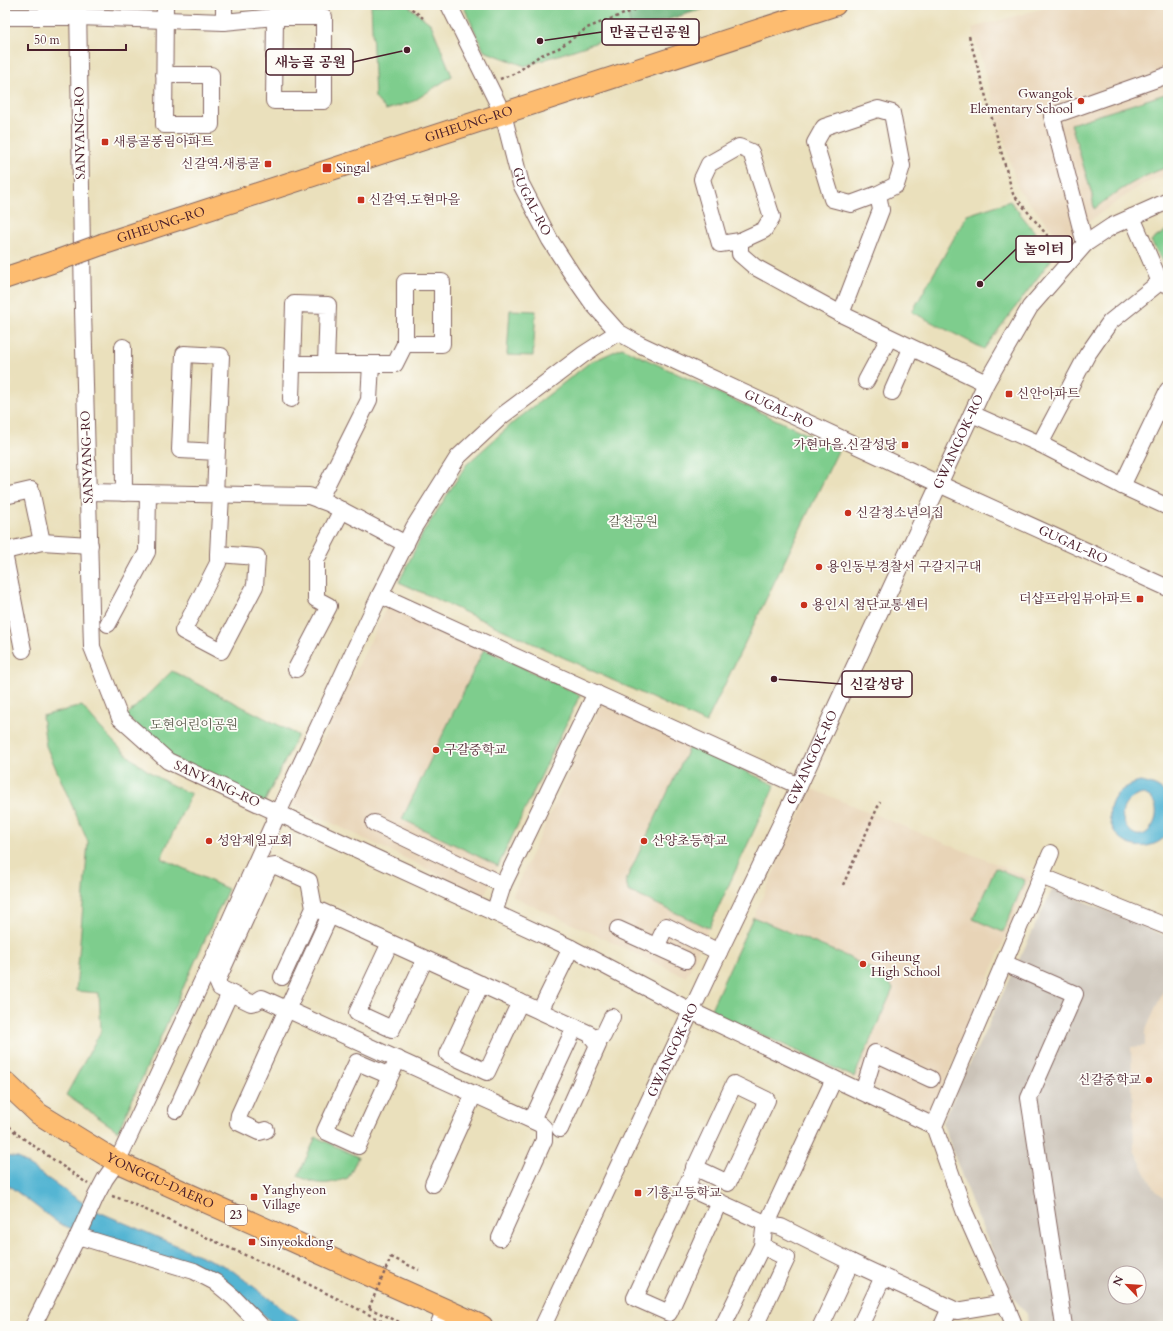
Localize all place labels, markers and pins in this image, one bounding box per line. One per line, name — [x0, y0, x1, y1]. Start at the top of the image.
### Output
callout: 만골근린공원 — [602, 19, 699, 45]
callout: 새능골 공원 — [266, 49, 353, 75]
place label: Gwangok Elementary School — [970, 85, 1074, 118]
marker: Gwangok Elementary School — [1076, 96, 1086, 106]
place label: 새릉골풍림아파트 — [113, 133, 214, 151]
marker: 새릉골풍림아파트 — [100, 137, 110, 147]
place label: 신갈역.새릉골 — [181, 155, 260, 173]
marker: 신갈역.새릉골 — [263, 159, 273, 169]
place label: Singal — [336, 159, 370, 177]
marker: Singal — [321, 162, 333, 174]
place label: 신갈역.도현마을 — [369, 191, 461, 209]
marker: 신갈역.도현마을 — [356, 195, 366, 205]
callout: 놀이터 — [1016, 236, 1072, 262]
place label: 신안아파트 — [1017, 385, 1080, 403]
marker: 신안아파트 — [1004, 389, 1014, 399]
place label: 가현마을.신갈성당 — [793, 436, 897, 454]
marker: 가현마을.신갈성당 — [900, 440, 910, 450]
place label: 신갈청소년의집 — [856, 504, 944, 522]
marker: 신갈청소년의집 — [843, 508, 853, 518]
place label: 용인동부경찰서 구갈지구대 — [827, 558, 981, 576]
marker: 용인동부경찰서 구갈지구대 — [814, 562, 824, 572]
place label: 더샵프라임뷰아파트 — [1019, 590, 1132, 608]
marker: 더샵프라임뷰아파트 — [1135, 594, 1145, 604]
place label: 용인시 첨단교통센터 — [812, 596, 929, 614]
marker: 용인시 첨단교통센터 — [799, 600, 809, 610]
callout: 신갈성당 — [842, 671, 912, 697]
place label: 구갈중학교 — [444, 741, 507, 759]
marker: 구갈중학교 — [431, 745, 441, 755]
place label: 성암제일교회 — [217, 832, 292, 850]
place label: 산양초등학교 — [652, 832, 728, 850]
marker: 성암제일교회 — [204, 836, 214, 846]
marker: 산양초등학교 — [639, 836, 649, 846]
place label: Giheung High School — [871, 948, 941, 981]
marker: Giheung High School — [858, 959, 868, 969]
place label: 신갈중학교 — [1078, 1071, 1141, 1089]
marker: 신갈중학교 — [1144, 1075, 1154, 1085]
place label: Yanghyeon Village — [262, 1181, 327, 1214]
place label: 기흥고등학교 — [646, 1184, 722, 1202]
marker: 기흥고등학교 — [633, 1188, 643, 1198]
marker: Yanghyeon Village — [249, 1192, 259, 1202]
place label: Sinyeokdong — [260, 1233, 334, 1251]
marker: Sinyeokdong — [247, 1237, 257, 1247]

